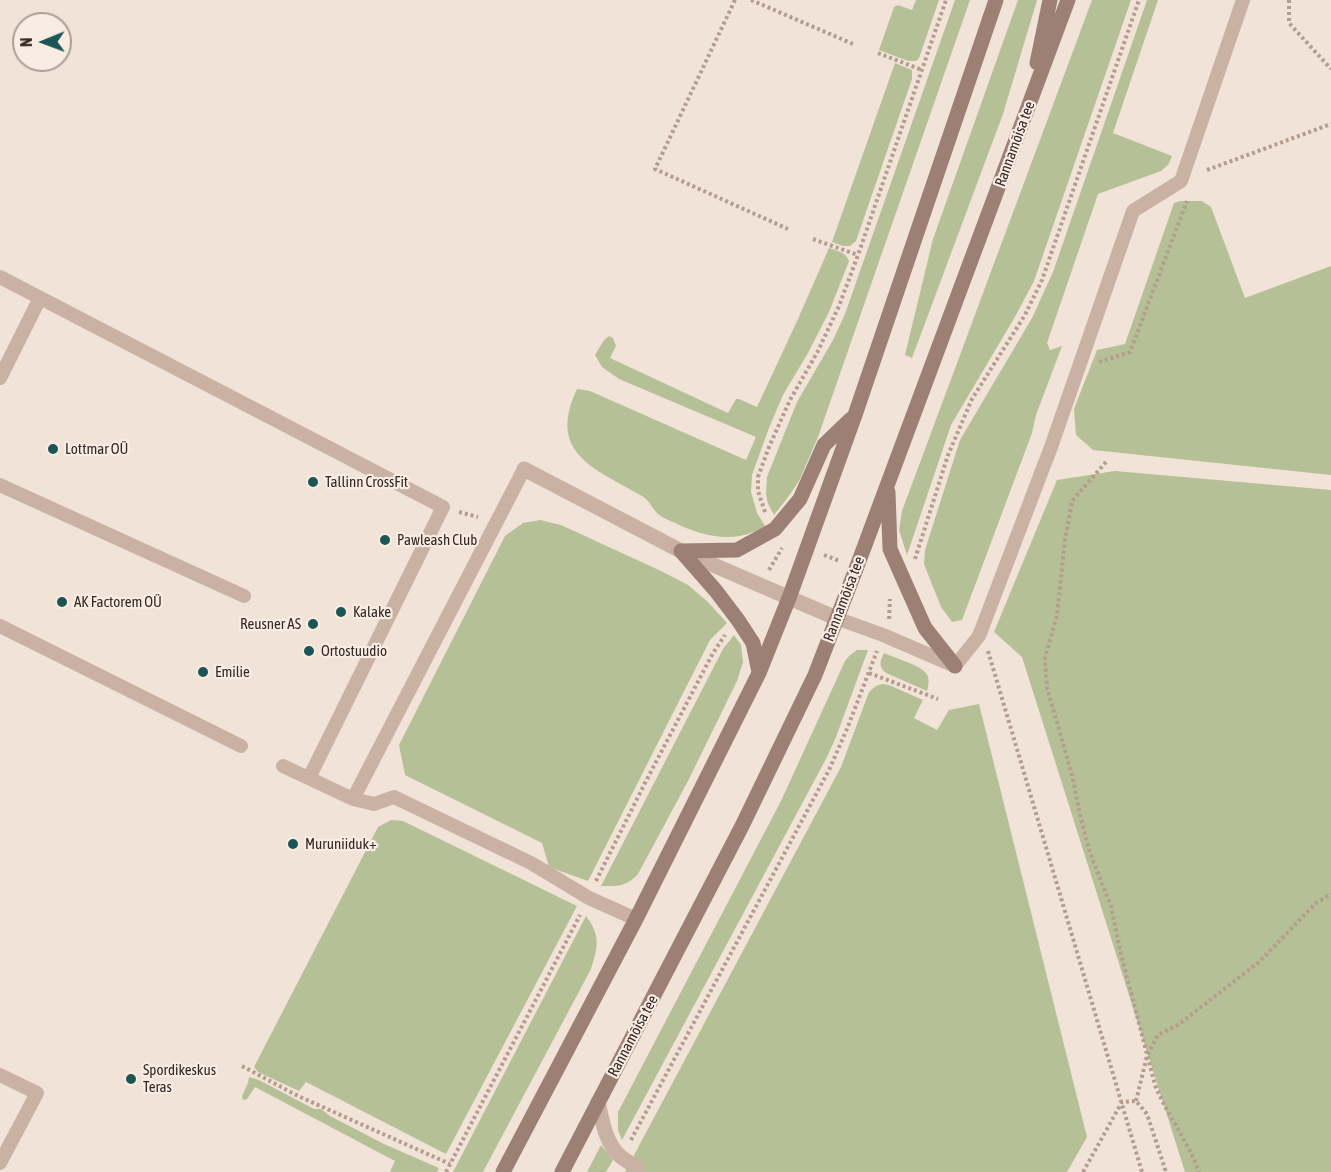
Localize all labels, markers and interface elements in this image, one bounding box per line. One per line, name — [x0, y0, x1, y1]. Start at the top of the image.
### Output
north arrow — [12, 12, 72, 72]
text: N — [17, 37, 35, 47]
street label: Rannamõisa tee — [991, 99, 1039, 189]
place label: Lottmar OÜ — [65, 440, 128, 458]
marker: Lottmar OÜ — [46, 442, 60, 456]
place label: Tallinn CrossFit — [325, 473, 408, 491]
marker: Tallinn CrossFit — [306, 475, 320, 489]
place label: Pawleash Club — [397, 531, 477, 549]
marker: Pawleash Club — [378, 533, 392, 547]
street label: Rannamõisa tee — [820, 554, 868, 644]
place label: AK Factorem OÜ — [74, 593, 162, 611]
marker: AK Factorem OÜ — [55, 595, 69, 609]
place label: Kalake — [353, 603, 391, 621]
marker: Kalake — [334, 605, 348, 619]
place label: Reusner AS — [240, 615, 301, 633]
marker: Reusner AS — [306, 617, 320, 631]
place label: Ortostuudio — [321, 642, 387, 660]
marker: Ortostuudio — [302, 644, 316, 658]
place label: Emilie — [215, 663, 250, 681]
marker: Emilie — [196, 665, 210, 679]
place label: Muruniiduk+ — [305, 835, 377, 853]
marker: Muruniiduk+ — [286, 837, 300, 851]
street label: Rannamõisa tee — [604, 992, 662, 1080]
place label: Spordikeskus Teras — [143, 1061, 216, 1096]
marker: Spordikeskus Teras — [124, 1072, 138, 1086]

